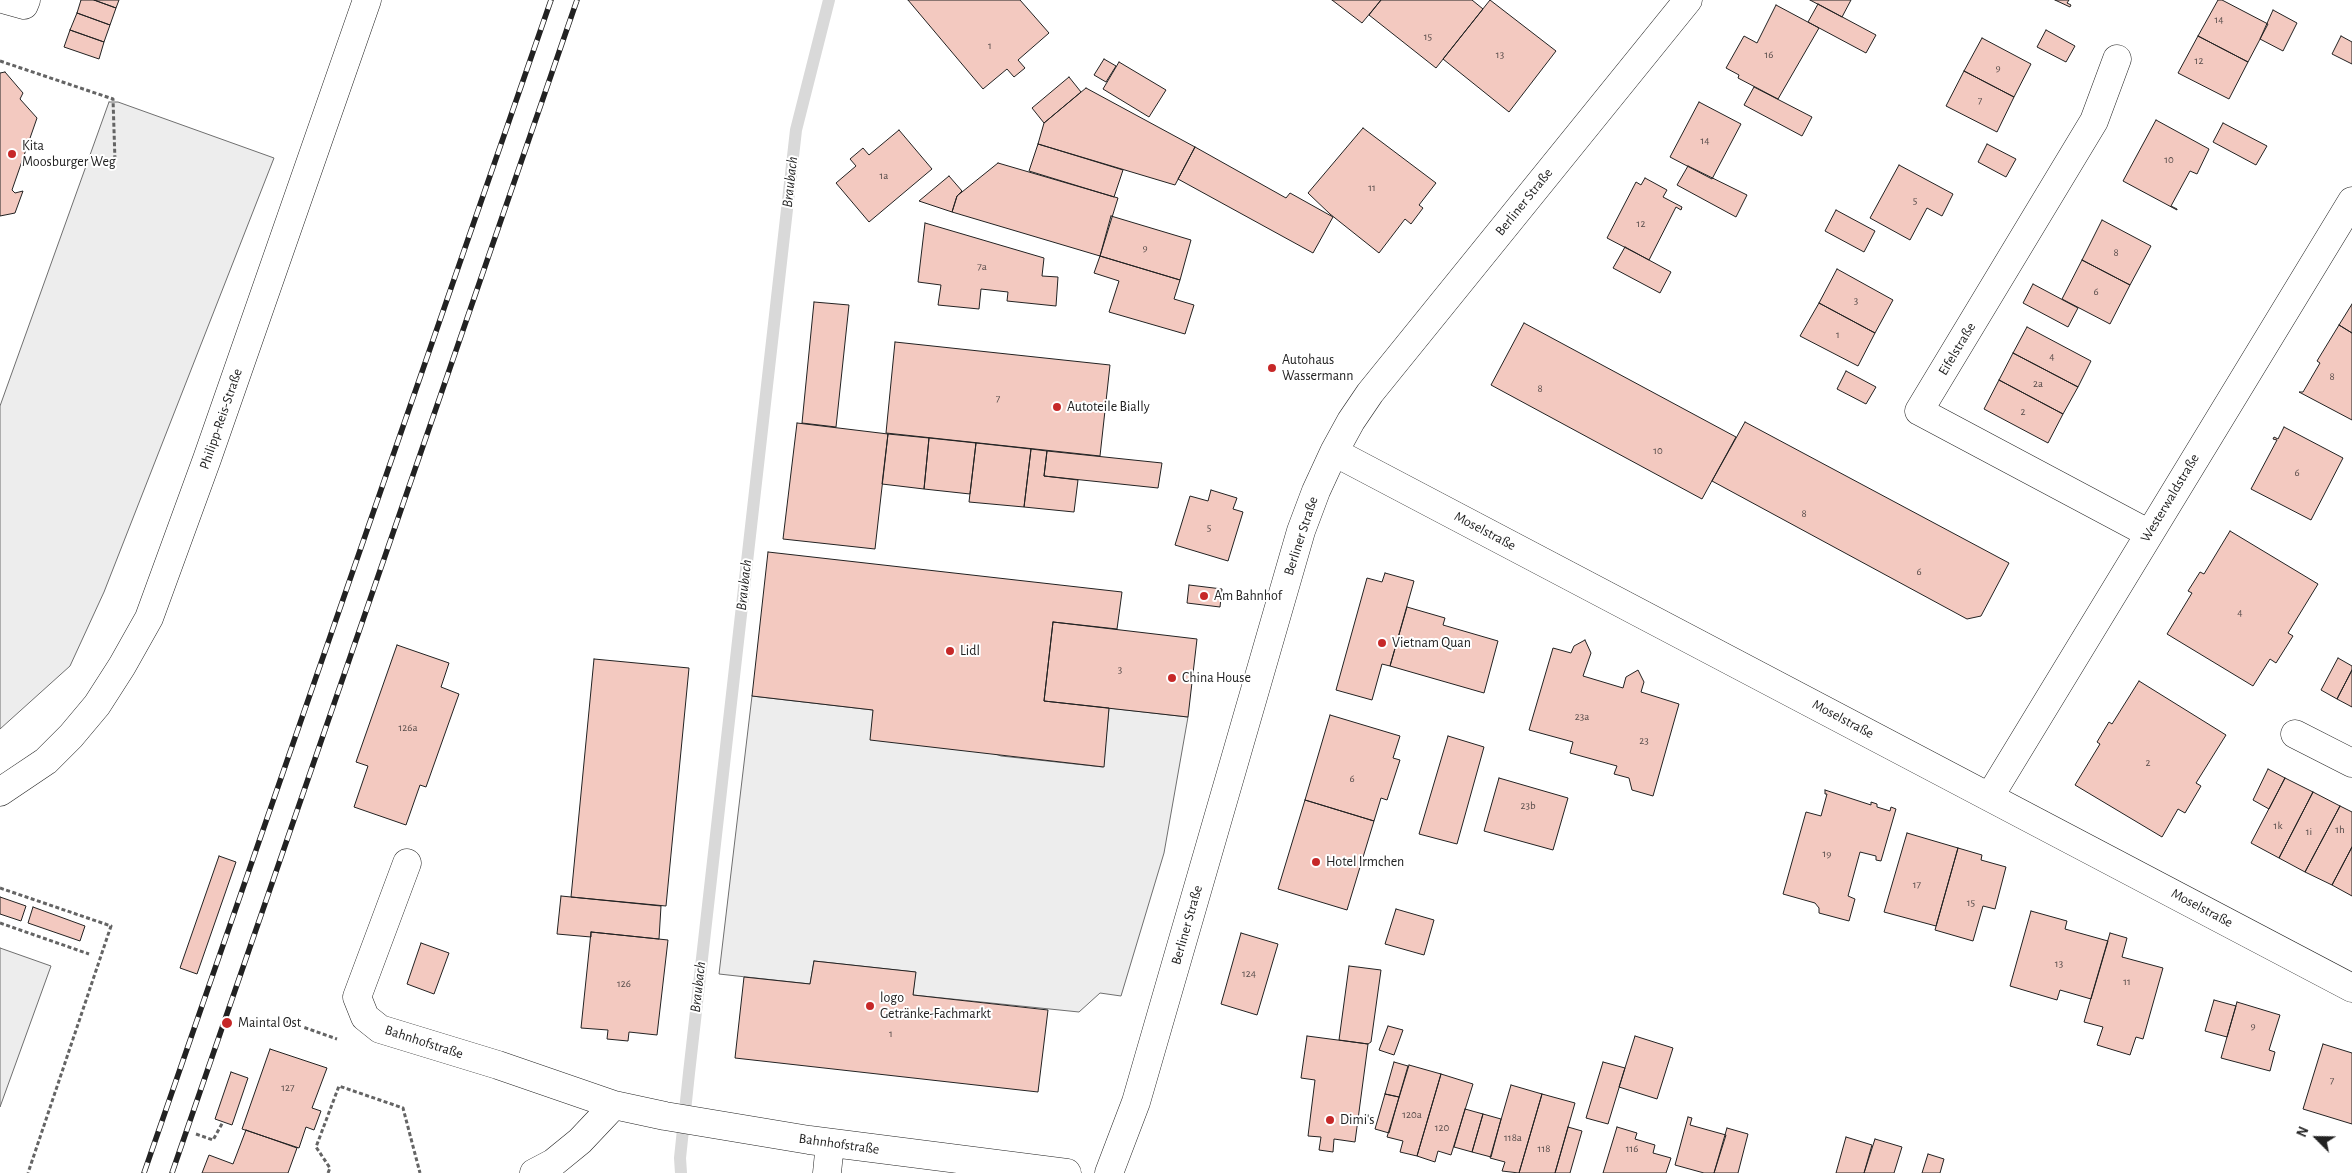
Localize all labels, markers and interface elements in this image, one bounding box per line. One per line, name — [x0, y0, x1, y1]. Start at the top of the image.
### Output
house number: 14 — [2214, 13, 2224, 27]
house number: 15 — [1424, 30, 1432, 44]
house number: 1 — [988, 39, 992, 53]
house number: 13 — [1496, 48, 1504, 62]
house number: 16 — [1765, 48, 1773, 62]
house number: 12 — [2195, 54, 2203, 68]
house number: 9 — [1995, 61, 2001, 75]
house number: 7 — [1978, 94, 1982, 108]
house number: 14 — [1700, 134, 1710, 148]
place label: Kita Moosburger Weg — [22, 138, 116, 170]
marker: Kita Moosburger Weg — [6, 148, 18, 160]
house number: 10 — [2164, 153, 2174, 167]
water label: Braubach — [778, 156, 802, 208]
street label: Berliner Straße — [1492, 165, 1556, 239]
house number: 1a — [880, 169, 888, 183]
house number: 11 — [1368, 181, 1376, 195]
house number: 5 — [1913, 194, 1917, 208]
house number: 12 — [1637, 217, 1645, 231]
house number: 9 — [1142, 241, 1148, 255]
house number: 8 — [2113, 246, 2119, 260]
house number: 7a — [977, 260, 987, 274]
house number: 6 — [2093, 285, 2099, 299]
house number: 3 — [1854, 294, 1858, 308]
street label: Eifelstraße — [1935, 319, 1979, 379]
house number: 1 — [1836, 328, 1840, 342]
house number: 4 — [2049, 350, 2055, 364]
place label: Autohaus Wassermann — [1282, 352, 1353, 384]
marker: Autohaus Wassermann — [1266, 362, 1278, 374]
street label: Philipp-Reis-Straße — [196, 366, 246, 472]
house number: 8 — [2329, 370, 2335, 384]
house number: 2a — [2033, 377, 2043, 391]
house number: 8 — [1537, 382, 1543, 396]
house number: 7 — [996, 392, 1000, 406]
place label: Autoteile Bially — [1067, 399, 1150, 415]
marker: Autoteile Bially — [1051, 401, 1063, 413]
house number: 2 — [2020, 405, 2026, 419]
house number: 10 — [1653, 444, 1663, 458]
street label: Westerwaldstraße — [2137, 451, 2203, 545]
house number: 6 — [2294, 466, 2300, 480]
street label: Berliner Straße — [1280, 494, 1322, 578]
house number: 8 — [1801, 507, 1807, 521]
street label: Moselstraße — [1451, 508, 1519, 554]
house number: 5 — [1207, 521, 1211, 535]
water label: Braubach — [732, 559, 756, 611]
house number: 6 — [1916, 565, 1922, 579]
place label: Am Bahnhof — [1214, 588, 1282, 604]
marker: Am Bahnhof — [1198, 590, 1210, 602]
house number: 4 — [2237, 606, 2243, 620]
place label: Vietnam Quan — [1392, 635, 1471, 651]
marker: Vietnam Quan — [1376, 637, 1388, 649]
place label: Lidl — [960, 643, 980, 659]
marker: Lidl — [944, 645, 956, 657]
house number: 3 — [1118, 663, 1122, 677]
place label: China House — [1182, 670, 1251, 686]
marker: China House — [1166, 672, 1178, 684]
street label: Moselstraße — [1809, 696, 1877, 742]
house number: 23a — [1575, 710, 1589, 724]
house number: 126a — [398, 721, 418, 735]
house number: 23 — [1639, 734, 1649, 748]
house number: 2 — [2145, 756, 2151, 770]
house number: 6 — [1349, 772, 1355, 786]
house number: 23b — [1520, 799, 1536, 813]
house number: 1k — [2274, 819, 2282, 833]
house number: 1h — [2335, 823, 2345, 837]
house number: 1i — [2306, 825, 2312, 839]
house number: 19 — [1823, 847, 1831, 861]
place label: Hotel Irmchen — [1326, 854, 1404, 870]
marker: Hotel Irmchen — [1310, 856, 1322, 868]
house number: 17 — [1913, 878, 1921, 892]
street label: Berliner Straße — [1168, 883, 1206, 967]
street label: Moselstraße — [2168, 885, 2236, 931]
house number: 15 — [1967, 896, 1975, 910]
house number: 13 — [2055, 957, 2063, 971]
water label: Braubach — [686, 961, 710, 1013]
house number: 124 — [1242, 967, 1256, 981]
house number: 11 — [2123, 975, 2131, 989]
house number: 126 — [617, 977, 631, 991]
place label: logo Getränke-Fachmarkt — [880, 990, 991, 1022]
marker: logo Getränke-Fachmarkt — [864, 1000, 876, 1012]
place label: Maintal Ost — [238, 1015, 301, 1031]
marker: Maintal Ost — [220, 1016, 234, 1030]
house number: 9 — [2250, 1019, 2256, 1033]
street label: Bahnhofstraße — [383, 1021, 465, 1063]
house number: 1 — [889, 1027, 893, 1041]
house number: 7 — [2330, 1074, 2334, 1088]
house number: 127 — [281, 1081, 295, 1095]
house number: 120a — [1402, 1108, 1422, 1122]
place label: Dimi's — [1340, 1112, 1375, 1128]
north arrow — [2292, 1113, 2342, 1163]
marker: Dimi's — [1324, 1114, 1336, 1126]
house number: 120 — [1435, 1121, 1449, 1135]
text: N — [2295, 1125, 2312, 1139]
street label: Bahnhofstraße — [798, 1130, 880, 1158]
house number: 118a — [1504, 1131, 1522, 1145]
house number: 118 — [1538, 1142, 1550, 1156]
house number: 116 — [1626, 1142, 1638, 1156]

